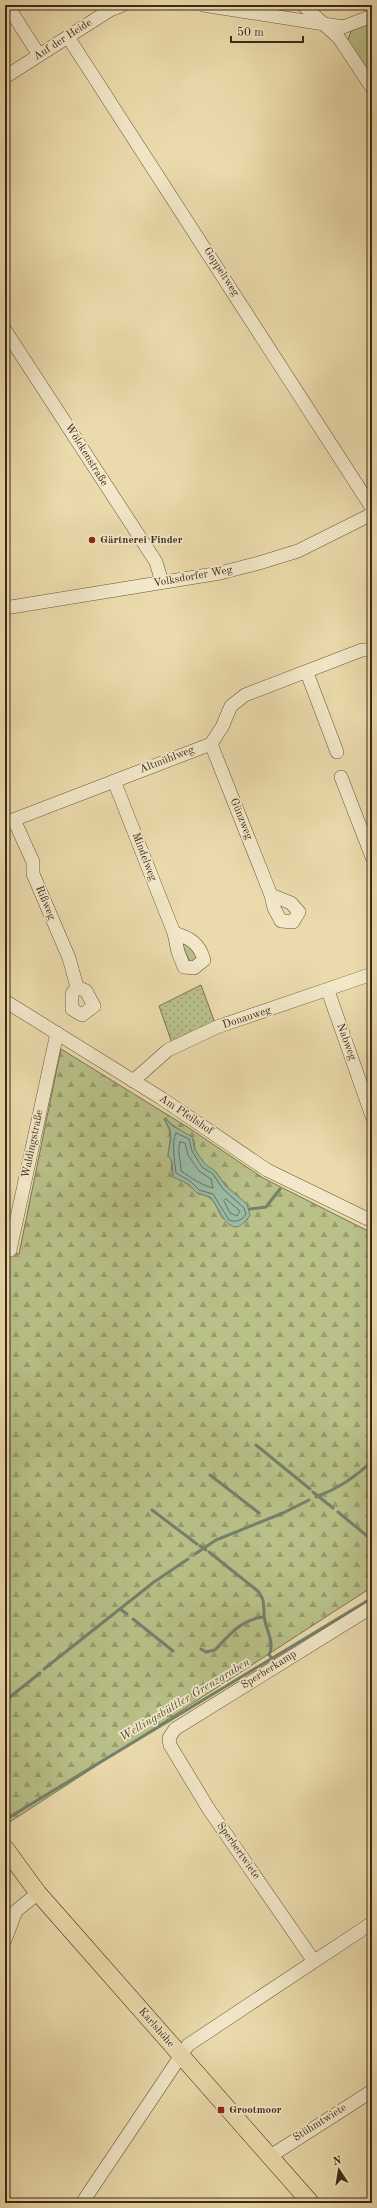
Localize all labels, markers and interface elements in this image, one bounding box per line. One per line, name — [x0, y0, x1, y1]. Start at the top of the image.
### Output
street label: Auf der Heide — [32, 17, 94, 63]
scale bar — [231, 18, 303, 44]
text: 50 m — [237, 26, 264, 39]
street label: Goppeltweg — [201, 246, 241, 298]
street label: Wölckenstraße — [62, 422, 110, 488]
marker: Gärtnerei Finder — [87, 535, 97, 545]
place label: Gärtnerei Finder — [100, 535, 183, 546]
street label: Volksdorfer Weg — [153, 565, 233, 589]
street label: Altmühlweg — [138, 744, 196, 775]
street label: Günzweg — [228, 797, 254, 841]
street label: Mindelweg — [130, 831, 158, 883]
street label: Rißweg — [33, 884, 57, 922]
street label: Donauweg — [221, 1005, 273, 1031]
street label: Nabweg — [334, 1022, 358, 1062]
street label: Am Pfeilshof — [157, 1093, 215, 1137]
street label: Waldingstraße — [20, 1109, 46, 1179]
street label: Sperberkamp — [239, 1649, 299, 1691]
water label: Wellingsbüttler Grenzgraben — [117, 1655, 252, 1744]
street label: Sperbertwiete — [214, 1821, 262, 1881]
street label: Karlshöhe — [136, 2006, 176, 2050]
street label: Stühmtwiete — [291, 2102, 349, 2144]
marker: Grootmoor — [216, 2105, 226, 2115]
place label: Grootmoor — [229, 2105, 282, 2116]
north arrow — [319, 2150, 359, 2190]
text: N — [332, 2155, 343, 2168]

